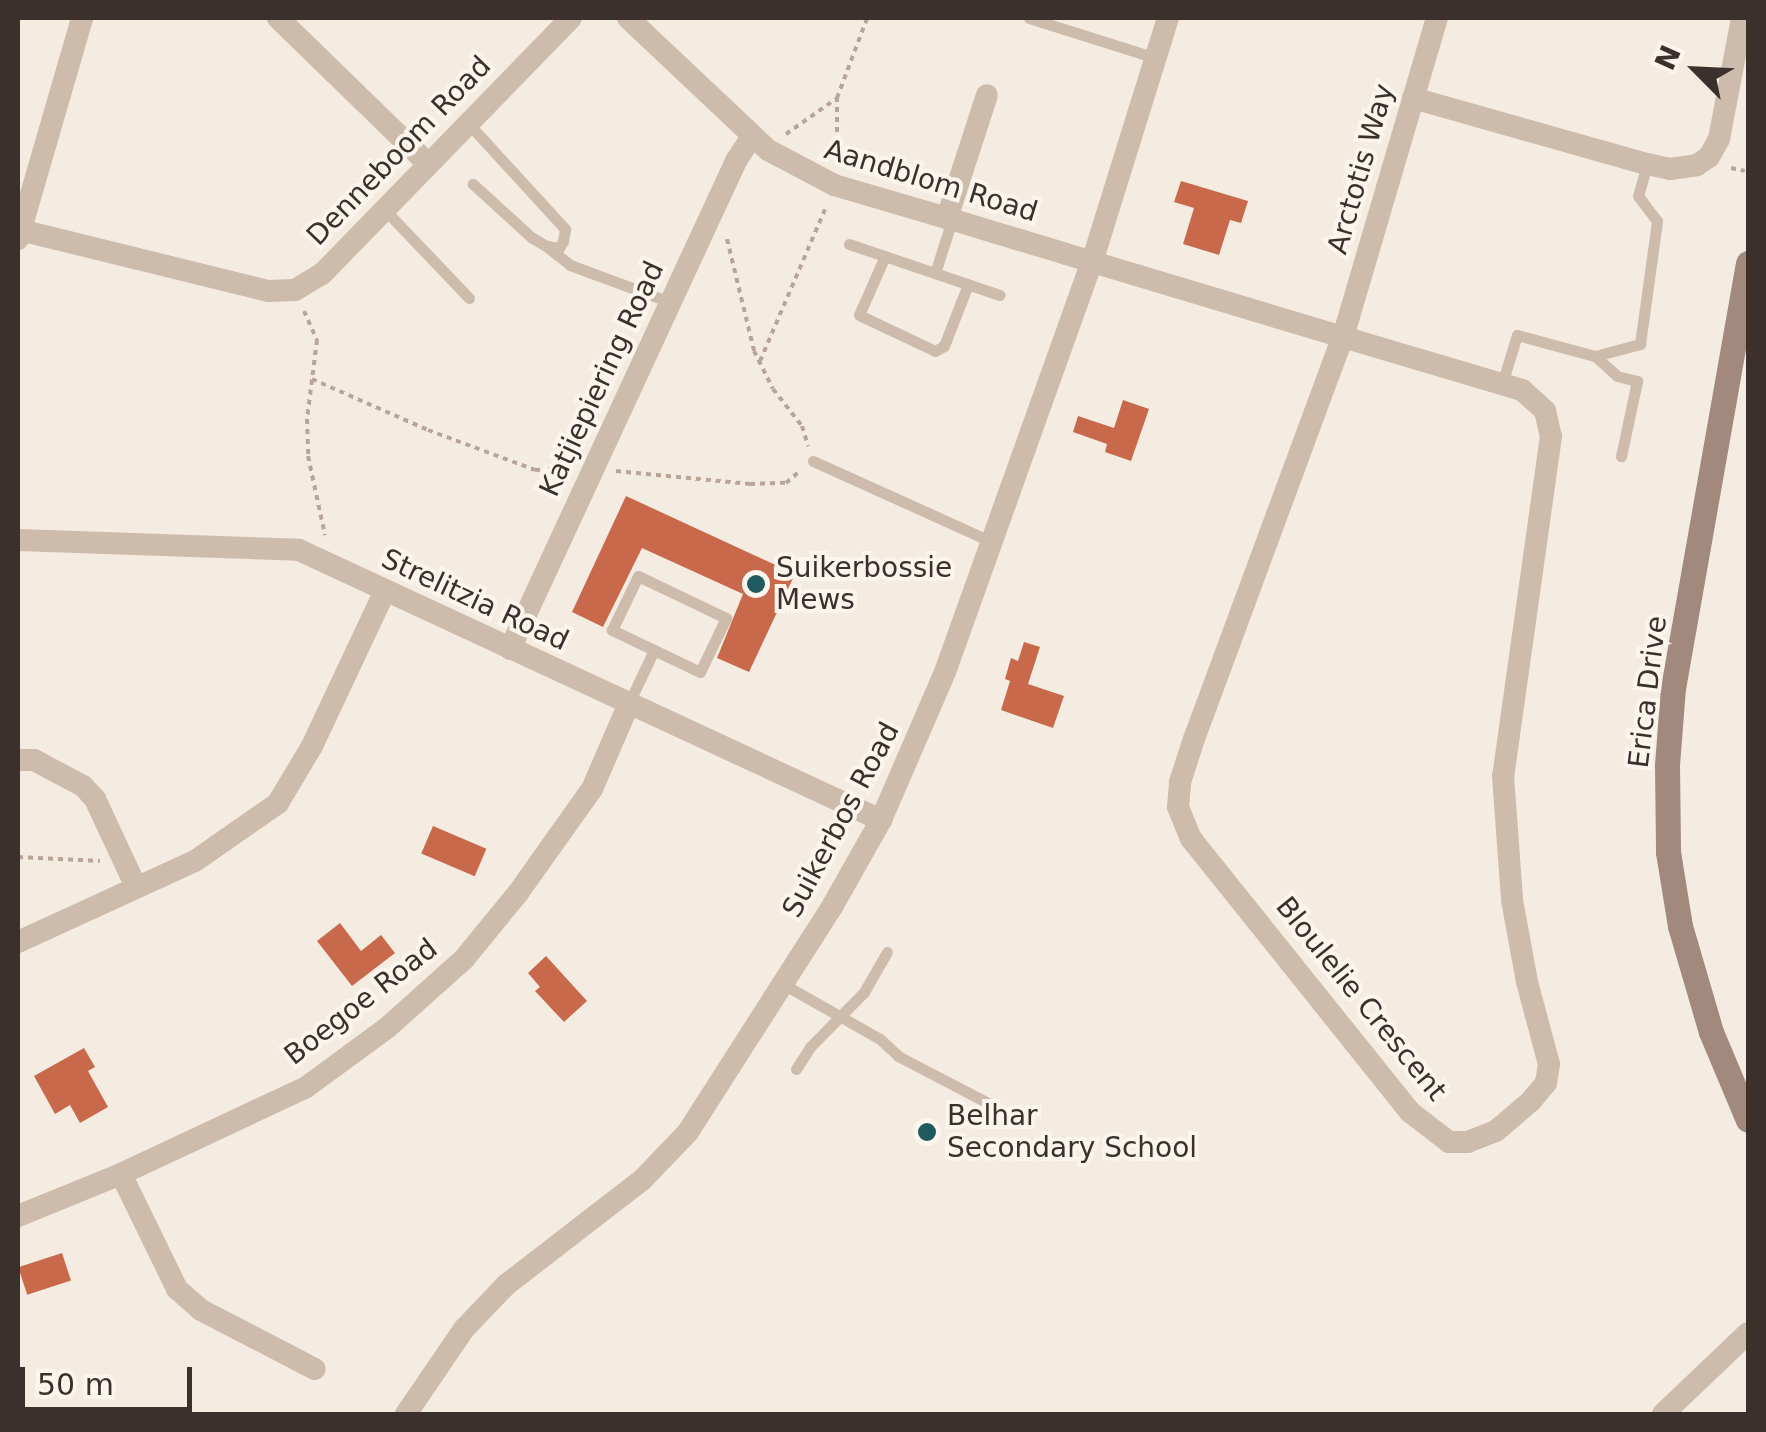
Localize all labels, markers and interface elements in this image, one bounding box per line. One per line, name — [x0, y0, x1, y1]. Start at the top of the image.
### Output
north arrow — [1646, 20, 1746, 120]
text: N — [1648, 40, 1688, 75]
street label: Denneboom Road — [300, 49, 498, 253]
street label: Arctotis Way — [1321, 80, 1401, 258]
street label: Aandblom Road — [820, 133, 1042, 229]
street label: Katjiepiering Road — [533, 256, 671, 502]
street label: Strelitzia Road — [376, 542, 574, 658]
place label: Suikerbossie Mews — [776, 551, 952, 617]
marker: Suikerbossie Mews — [745, 573, 767, 595]
street label: Erica Drive — [1622, 614, 1674, 770]
street label: Suikerbos Road — [775, 717, 907, 923]
street label: Bloulelie Crescent — [1269, 890, 1453, 1108]
street label: Boegoe Road — [278, 932, 444, 1072]
place label: Belhar Secondary School — [947, 1099, 1197, 1165]
marker: Belhar Secondary School — [916, 1121, 938, 1143]
scale bar — [25, 1347, 198, 1409]
text: 50 m — [37, 1367, 114, 1402]

